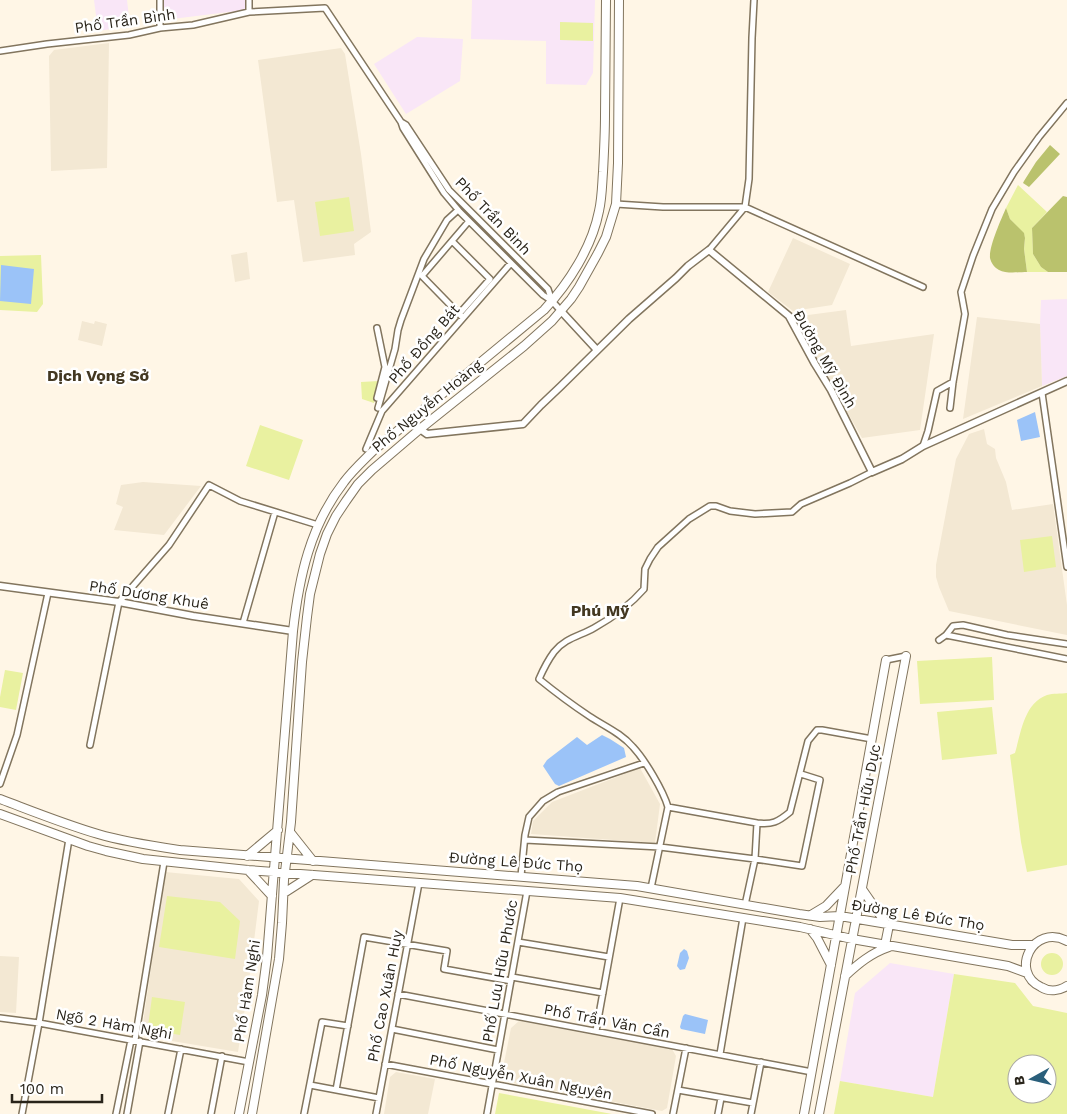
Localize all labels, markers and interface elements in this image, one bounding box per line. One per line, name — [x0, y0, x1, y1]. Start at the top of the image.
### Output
street label: Phố Trần Bình — [74, 5, 176, 37]
street label: Phố Trần Bình — [451, 173, 535, 259]
street label: Phố Đồng Bát — [385, 300, 464, 387]
street label: Đường Mỹ Đình — [790, 307, 860, 411]
street label: Phố Nguyễn Hoàng — [367, 355, 486, 456]
district label: Dịch Vọng Sở — [47, 366, 149, 385]
street label: Phố Dương Khuê — [88, 577, 210, 613]
district label: Phú Mỹ — [571, 601, 630, 620]
street label: Phố Trần Hữu Dực — [842, 743, 884, 875]
street label: Đường Lê Đức Thọ — [448, 848, 584, 876]
street label: Đường Lê Đức Thọ — [850, 896, 986, 934]
street label: Phố Lưu Hữu Phước — [479, 898, 521, 1044]
street label: Phố Cao Xuân Huy — [363, 928, 407, 1063]
street label: Phố Hàm Nghi — [230, 938, 264, 1044]
street label: Phố Trần Văn Cẩn — [542, 1000, 672, 1042]
street label: Ngõ 2 Hàm Nghi — [54, 1005, 174, 1043]
street label: Phố Nguyễn Xuân Nguyên — [428, 1049, 614, 1104]
north arrow — [1007, 1054, 1057, 1104]
scale bar — [12, 1072, 102, 1104]
text: B — [1010, 1075, 1028, 1087]
text: 100 m — [20, 1080, 64, 1098]

